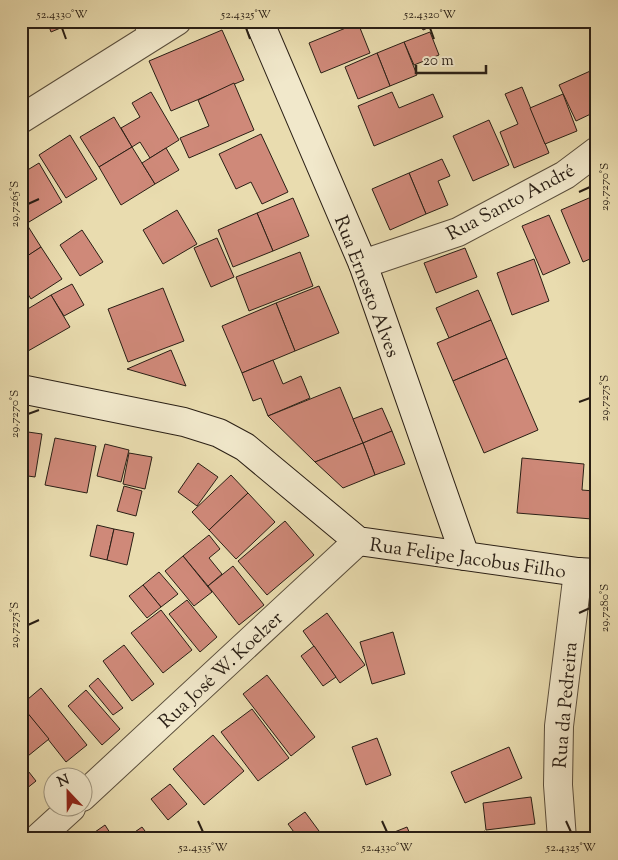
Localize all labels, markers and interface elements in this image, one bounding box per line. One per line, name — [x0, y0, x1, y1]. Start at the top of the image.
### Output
text: 52.4330°W — [36, 6, 88, 24]
text: 52.4325°W — [220, 6, 272, 24]
text: 52.4320°W — [403, 6, 457, 24]
scale bar — [416, 42, 486, 74]
text: 20 m — [423, 51, 454, 72]
street label: Rua Santo André — [442, 158, 580, 248]
text: 29.7270°S — [596, 163, 614, 211]
text: 29.7265°S — [6, 181, 24, 227]
street label: Rua Ernesto Alves — [326, 212, 405, 362]
text: 29.7275°S — [596, 375, 614, 421]
text: 29.7270°S — [6, 390, 24, 438]
street label: Rua Felipe Jacobus Filho — [368, 532, 567, 587]
text: 29.7280°S — [596, 584, 614, 632]
text: 29.7275°S — [6, 602, 24, 648]
street label: Rua José W. Koelzer — [154, 606, 290, 736]
street label: Rua da Pedreira — [548, 641, 585, 770]
north arrow — [42, 768, 92, 818]
text: N — [55, 770, 73, 793]
text: 52.4335°W — [177, 839, 228, 857]
text: 52.4330°W — [361, 839, 413, 857]
text: 52.4325°W — [545, 839, 597, 857]

